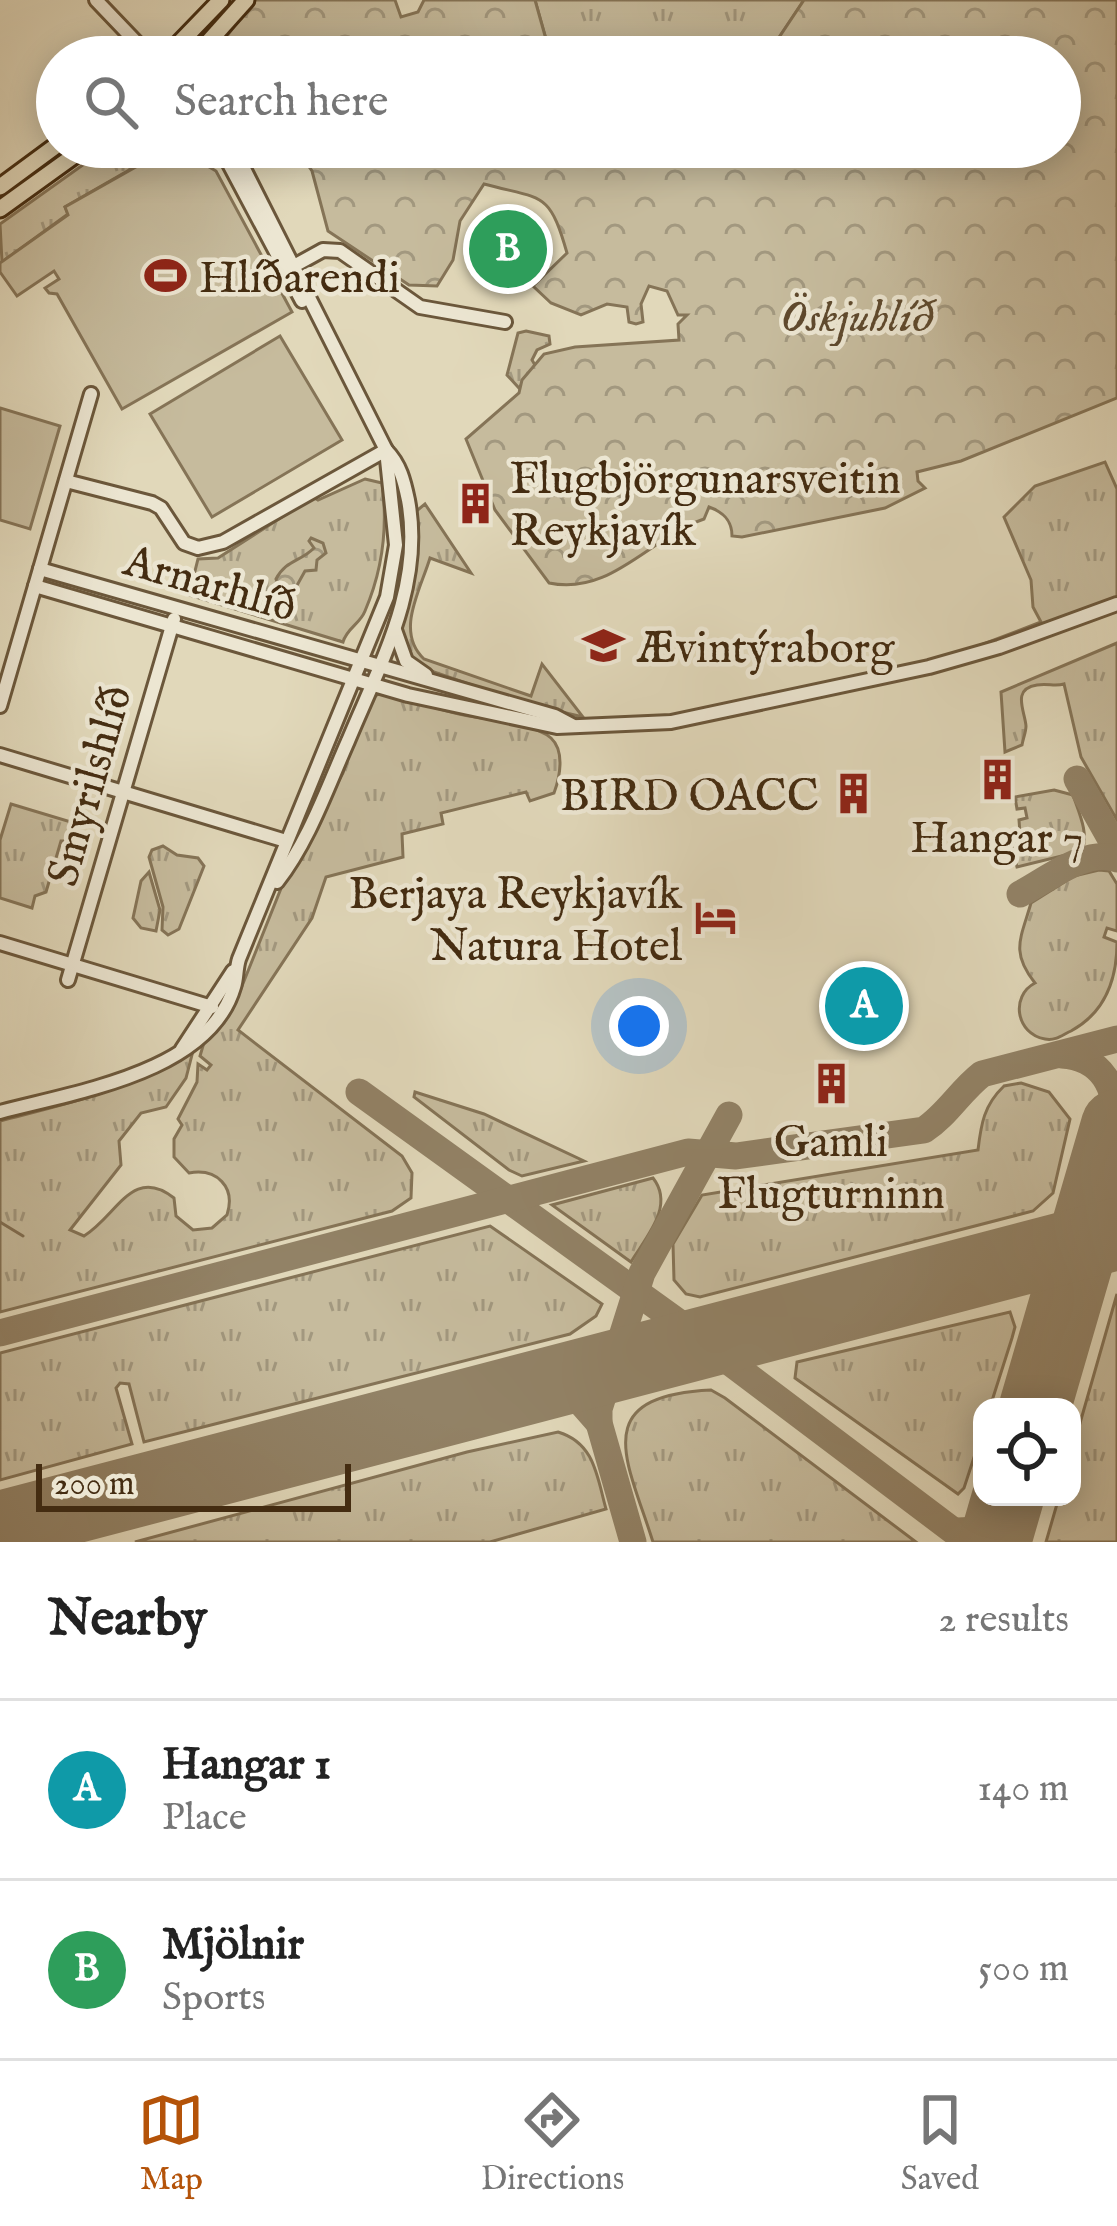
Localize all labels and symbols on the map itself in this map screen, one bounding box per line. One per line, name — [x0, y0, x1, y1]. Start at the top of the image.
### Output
pin: B — [469, 204, 547, 294]
place label: Hlíðarendi — [199, 251, 400, 308]
sports icon: Hlíðarendi — [142, 253, 188, 299]
park label: Öskjuhlíð — [780, 290, 937, 347]
place label: Flugbjörgunarsveitin Reykjavík — [510, 452, 901, 561]
building icon: Flugbjörgunarsveitin Reykjavík — [453, 480, 499, 526]
street label: Arnarhlíð — [116, 533, 303, 637]
place label: Ævintýraborg — [636, 621, 895, 678]
school or university icon: Ævintýraborg — [580, 623, 626, 669]
street label: Smyrilshlíð — [36, 679, 147, 893]
building icon: Hangar 7 — [974, 757, 1020, 803]
place label: BIRD OACC — [560, 769, 819, 826]
building icon: BIRD OACC — [830, 771, 876, 817]
place label: Hangar 7 — [910, 811, 1084, 868]
place label: Berjaya Reykjavík Natura Hotel — [348, 867, 683, 976]
hotel icon: Berjaya Reykjavík Natura Hotel — [693, 895, 739, 941]
pin: A — [825, 961, 903, 1051]
your location — [609, 996, 669, 1056]
building icon: Gamli Flugturninn — [808, 1061, 854, 1107]
place label: Gamli Flugturninn — [717, 1115, 945, 1224]
scale bar — [36, 1458, 351, 1511]

